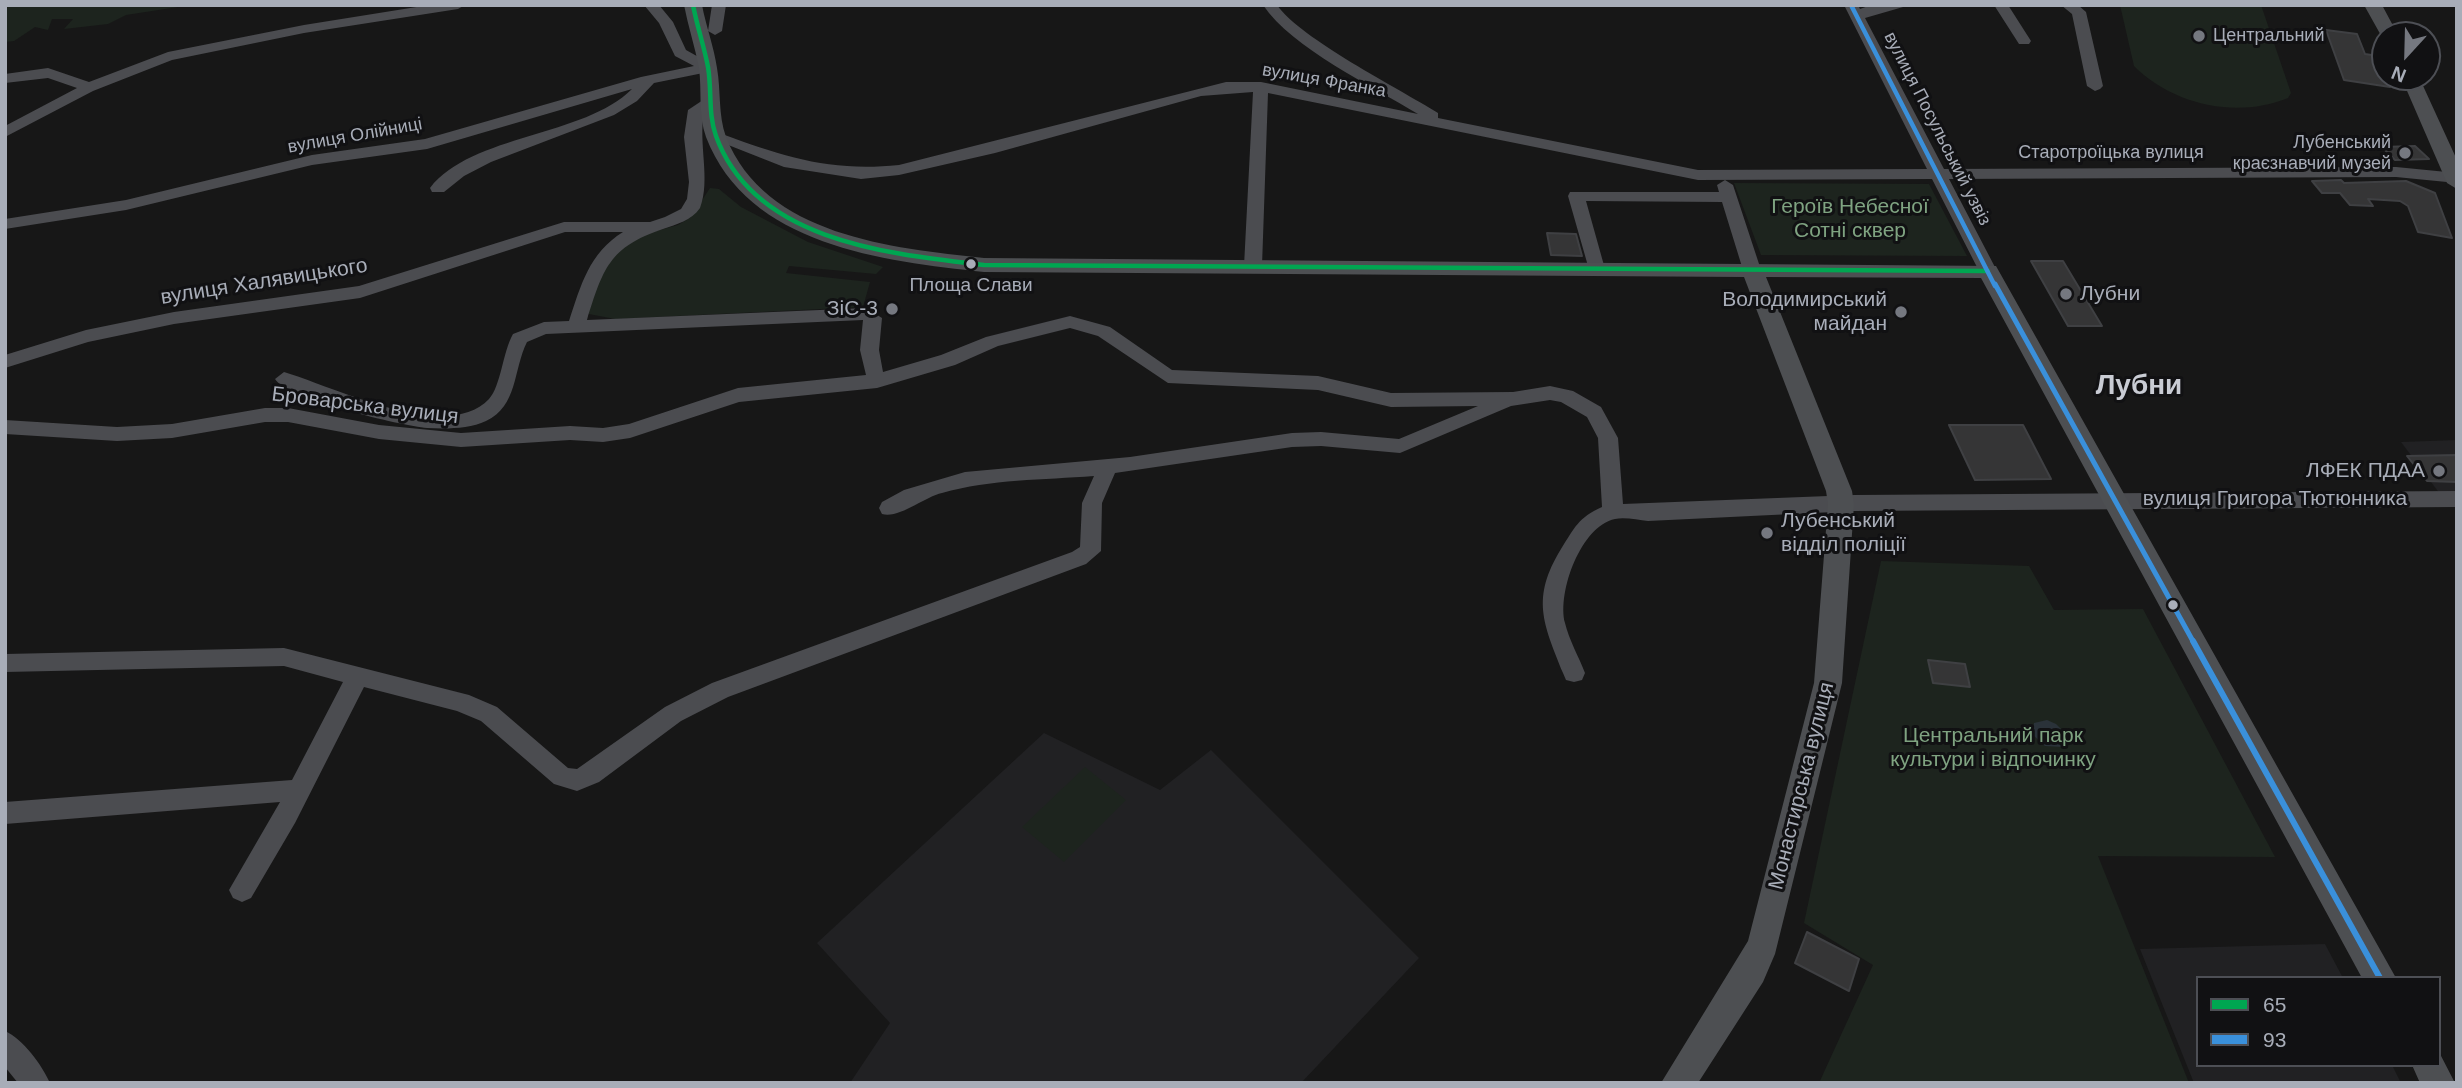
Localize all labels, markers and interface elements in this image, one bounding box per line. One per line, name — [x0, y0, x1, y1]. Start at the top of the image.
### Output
north arrow — [2371, 21, 2441, 91]
place label: Центральний — [2213, 25, 2324, 47]
marker: Центральний — [2191, 28, 2207, 44]
street label: вулиця Посульський узвіз — [1879, 29, 1995, 229]
street label: вулиця Франка — [1260, 59, 1388, 103]
text: N — [2388, 62, 2409, 86]
street label: вулиця Олійниці — [286, 114, 424, 158]
place label: Лубенський краєзнавчий музей — [2233, 132, 2391, 174]
street label: Старотроїцька вулиця — [2018, 142, 2204, 164]
marker: Лубенський краєзнавчий музей — [2397, 145, 2413, 161]
park label: Героїв Небесної Сотні сквер — [1771, 194, 1929, 244]
street label: вулиця Халявицького — [159, 253, 369, 311]
marker: Площа Слави — [964, 257, 978, 271]
place label: Площа Слави — [909, 275, 1033, 297]
place label: Лубни — [2080, 281, 2140, 307]
marker: Лубни — [2058, 286, 2074, 302]
place label: Володимирський майдан — [1722, 287, 1887, 337]
place label: ЗіС-3 — [827, 296, 878, 322]
marker: ЗіС-3 — [884, 301, 900, 317]
marker: Володимирський майдан — [1893, 304, 1909, 320]
district label: Лубни — [2096, 369, 2182, 403]
street label: Броварська вулиця — [270, 382, 460, 430]
place label: ЛФЕК ПДАА — [2306, 458, 2425, 484]
marker: ЛФЕК ПДАА — [2431, 463, 2447, 479]
street label: вулиця Григора Тютюнника — [2143, 486, 2407, 512]
place label: Лубенський відділ поліції — [1781, 508, 1906, 558]
marker: Лубенський відділ поліції — [1759, 525, 1775, 541]
unlabelled marker — [2166, 598, 2180, 612]
street label: Монастирська вулиця — [1764, 680, 1840, 892]
park label: Центральний парк культури і відпочинку — [1890, 723, 2096, 773]
legend — [2196, 976, 2441, 1067]
text: 65 — [2263, 993, 2286, 1016]
text: 93 — [2263, 1028, 2286, 1051]

